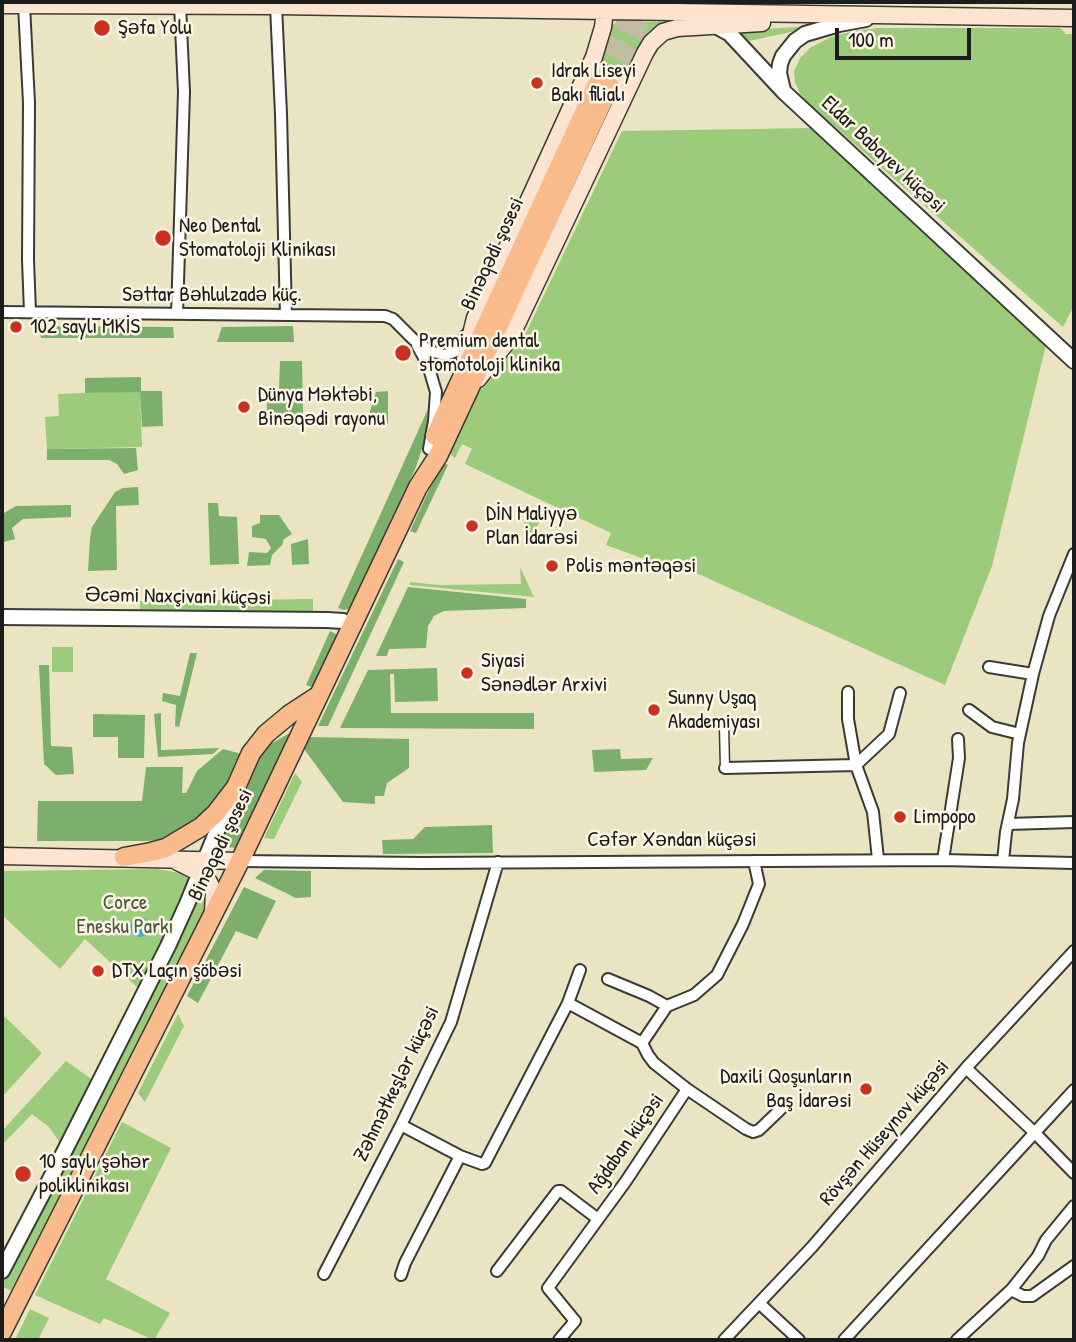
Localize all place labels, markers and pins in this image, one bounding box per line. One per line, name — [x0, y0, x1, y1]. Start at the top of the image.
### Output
place label: Şəfa Yolu — [118, 15, 192, 41]
marker: Şəfa Yolu — [92, 18, 112, 38]
place label: Idrak Liseyi Bakı filialı — [551, 58, 637, 108]
marker: Idrak Liseyi Bakı filialı — [529, 75, 545, 91]
place label: Neo Dental Stomatoloji Klinikası — [179, 213, 336, 263]
marker: Neo Dental Stomatoloji Klinikası — [153, 228, 173, 248]
place label: 102 saylı MKİS — [30, 314, 140, 340]
marker: 102 saylı MKİS — [8, 319, 24, 335]
place label: Premium dental stomotoloji klinika — [419, 328, 560, 378]
marker: Premium dental stomotoloji klinika — [393, 343, 413, 363]
place label: Dünya Məktəbi, Binəqədi rayonu — [258, 382, 385, 432]
marker: Dünya Məktəbi, Binəqədi rayonu — [236, 399, 252, 415]
place label: DİN Maliyyə Plan İdarəsi — [486, 501, 578, 551]
marker: DİN Maliyyə Plan İdarəsi — [464, 518, 480, 534]
place label: Polis məntəqəsi — [566, 553, 696, 579]
marker: Polis məntəqəsi — [544, 558, 560, 574]
place label: Siyasi Sənədlər Arxivi — [481, 648, 607, 698]
marker: Siyasi Sənədlər Arxivi — [459, 665, 475, 681]
place label: Sunny Uşaq Akademiyası — [668, 685, 761, 735]
marker: Sunny Uşaq Akademiyası — [646, 702, 662, 718]
place label: Limpopo — [914, 804, 976, 830]
marker: Limpopo — [892, 809, 908, 825]
place label: DTX Laçın şöbəsi — [112, 958, 242, 984]
marker: DTX Laçın şöbəsi — [90, 963, 106, 979]
place label: Daxili Qoşunların Baş İdarəsi — [720, 1064, 852, 1114]
marker: Daxili Qoşunların Baş İdarəsi — [858, 1081, 874, 1097]
place label: 10 saylı şəhər poliklinikası — [39, 1149, 150, 1199]
marker: 10 saylı şəhər poliklinikası — [13, 1164, 33, 1184]

